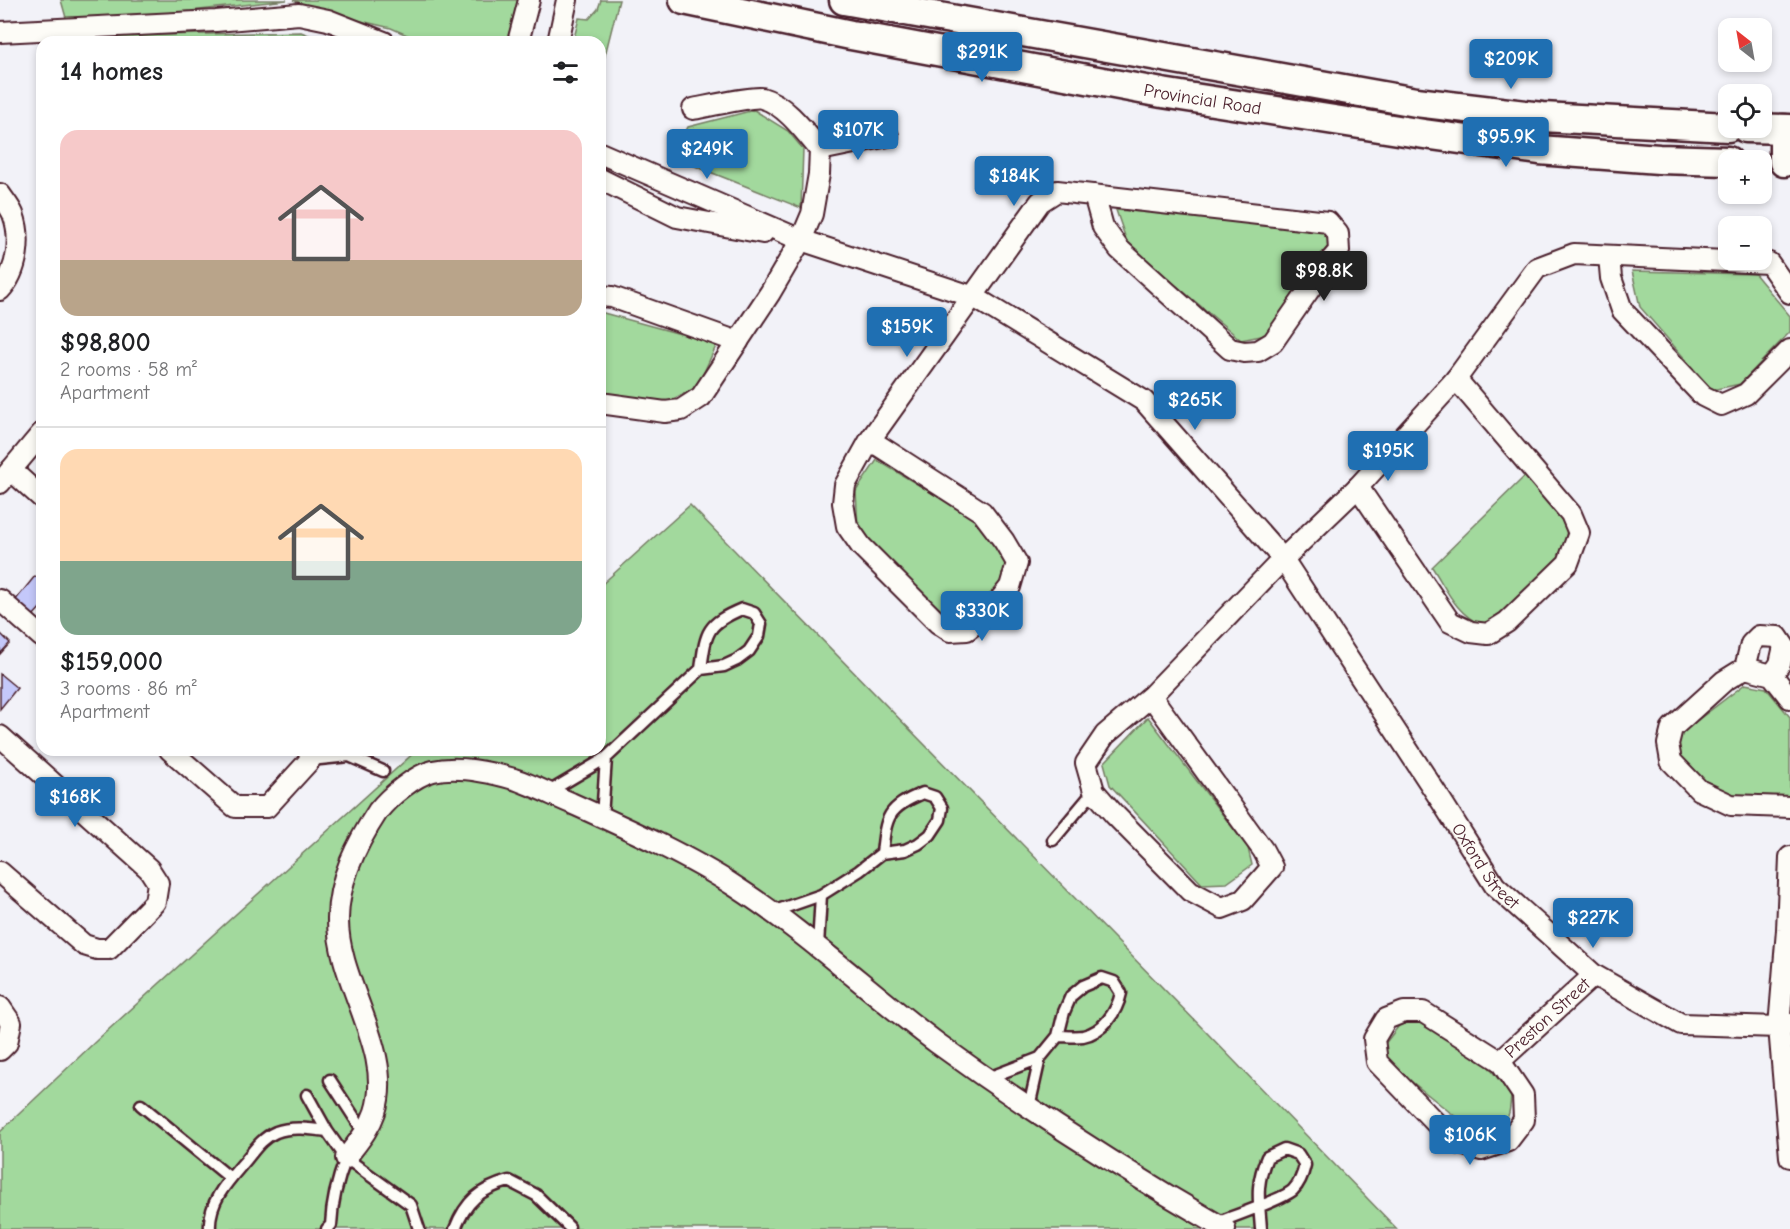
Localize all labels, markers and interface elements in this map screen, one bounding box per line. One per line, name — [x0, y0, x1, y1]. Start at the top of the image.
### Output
north arrow — [1718, 18, 1772, 72]
map controls — [1718, 18, 1772, 270]
pin: $291K — [940, 32, 1024, 83]
pin: $209K — [1469, 39, 1553, 90]
text: $291K — [956, 40, 1008, 63]
text: $209K — [1483, 47, 1539, 70]
icon: filters — [549, 56, 582, 89]
text: 14 homes — [60, 57, 163, 87]
street label: Provincial Road — [1142, 80, 1263, 119]
button: locate — [1718, 84, 1772, 138]
pin: $107K — [816, 110, 900, 161]
pin: $95.9K — [1457, 117, 1555, 168]
text: $107K — [832, 118, 884, 141]
text: $95.9K — [1477, 125, 1535, 148]
pin: $249K — [665, 129, 749, 180]
text: $249K — [681, 137, 733, 160]
button: + — [1718, 150, 1772, 204]
pin: $184K — [972, 156, 1056, 207]
text: $184K — [989, 164, 1039, 187]
icon: home — [267, 169, 375, 277]
button: − — [1718, 216, 1772, 270]
pin: $98.8K — [1275, 251, 1373, 302]
text: $98.8K — [1295, 259, 1353, 282]
pin: $159K — [865, 307, 949, 358]
text: $159K — [881, 315, 933, 338]
text: $98,800 — [60, 328, 151, 358]
text: 2 rooms · 58 m² — [60, 358, 197, 381]
pin: $265K — [1153, 380, 1237, 431]
text: Apartment — [60, 381, 150, 404]
text: $265K — [1168, 388, 1222, 411]
pin: $195K — [1346, 431, 1430, 482]
text: $195K — [1362, 439, 1414, 462]
icon: home — [267, 488, 375, 596]
pin: $330K — [940, 591, 1024, 642]
text: $330K — [955, 599, 1009, 622]
text: $159,000 — [60, 647, 163, 677]
text: 3 rooms · 86 m² — [60, 677, 197, 700]
text: Apartment — [60, 700, 150, 723]
pin: $168K — [33, 777, 117, 828]
text: $168K — [49, 785, 101, 808]
street label: Oxford Street — [1447, 819, 1524, 914]
pin: $227K — [1551, 898, 1635, 949]
text: $227K — [1567, 906, 1619, 929]
street label: Preston Street — [1500, 973, 1595, 1063]
pin: $106K — [1428, 1115, 1512, 1166]
text: $106K — [1443, 1123, 1497, 1146]

